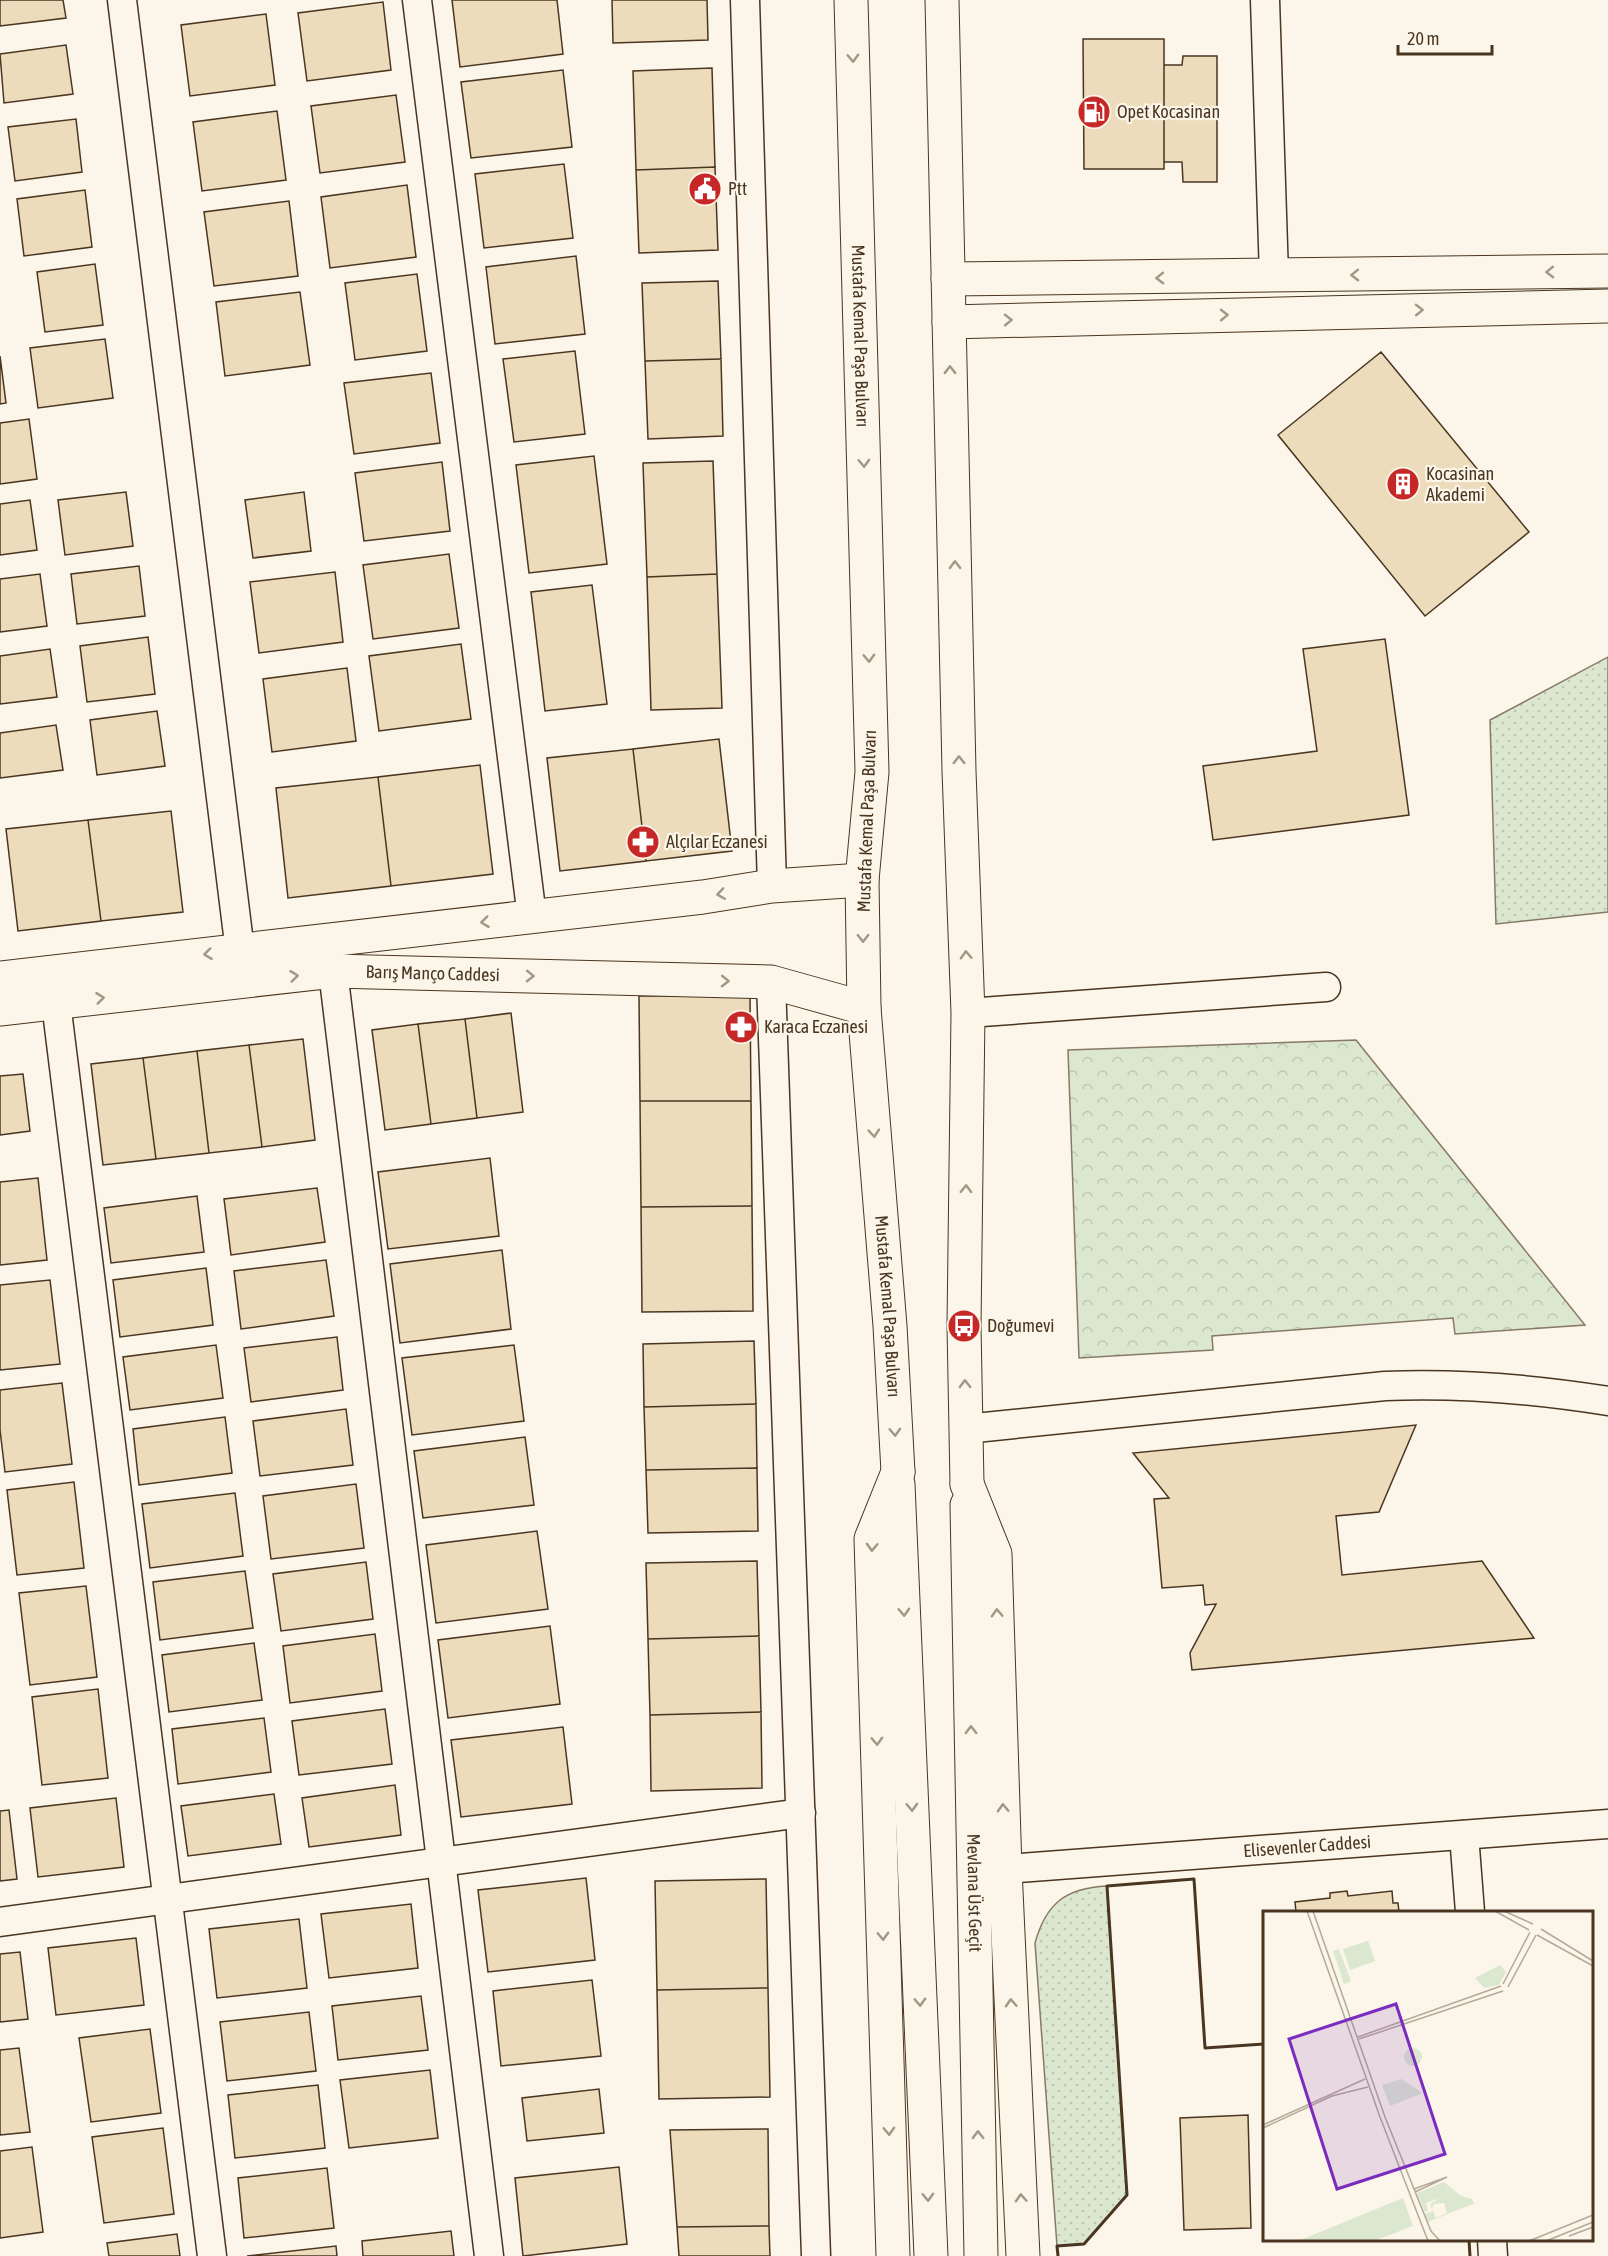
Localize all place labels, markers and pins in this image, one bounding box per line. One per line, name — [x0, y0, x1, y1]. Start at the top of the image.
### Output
fuel station icon: Opet Kocasinan — [1076, 94, 1112, 130]
place label: Opet Kocasinan — [1117, 101, 1220, 122]
public building icon: Ptt — [687, 171, 723, 207]
place label: Ptt — [728, 178, 747, 199]
place label: Kocasinan Akademi — [1426, 463, 1494, 505]
building icon: Kocasinan Akademi — [1385, 466, 1421, 502]
pharmacy icon: Alçılar Eczanesi — [625, 824, 661, 860]
place label: Alçılar Eczanesi — [666, 831, 768, 852]
pharmacy icon: Karaca Eczanesi — [723, 1009, 759, 1045]
place label: Karaca Eczanesi — [764, 1016, 868, 1037]
bus stop icon: Doğumevi — [946, 1308, 982, 1344]
place label: Doğumevi — [987, 1315, 1054, 1336]

